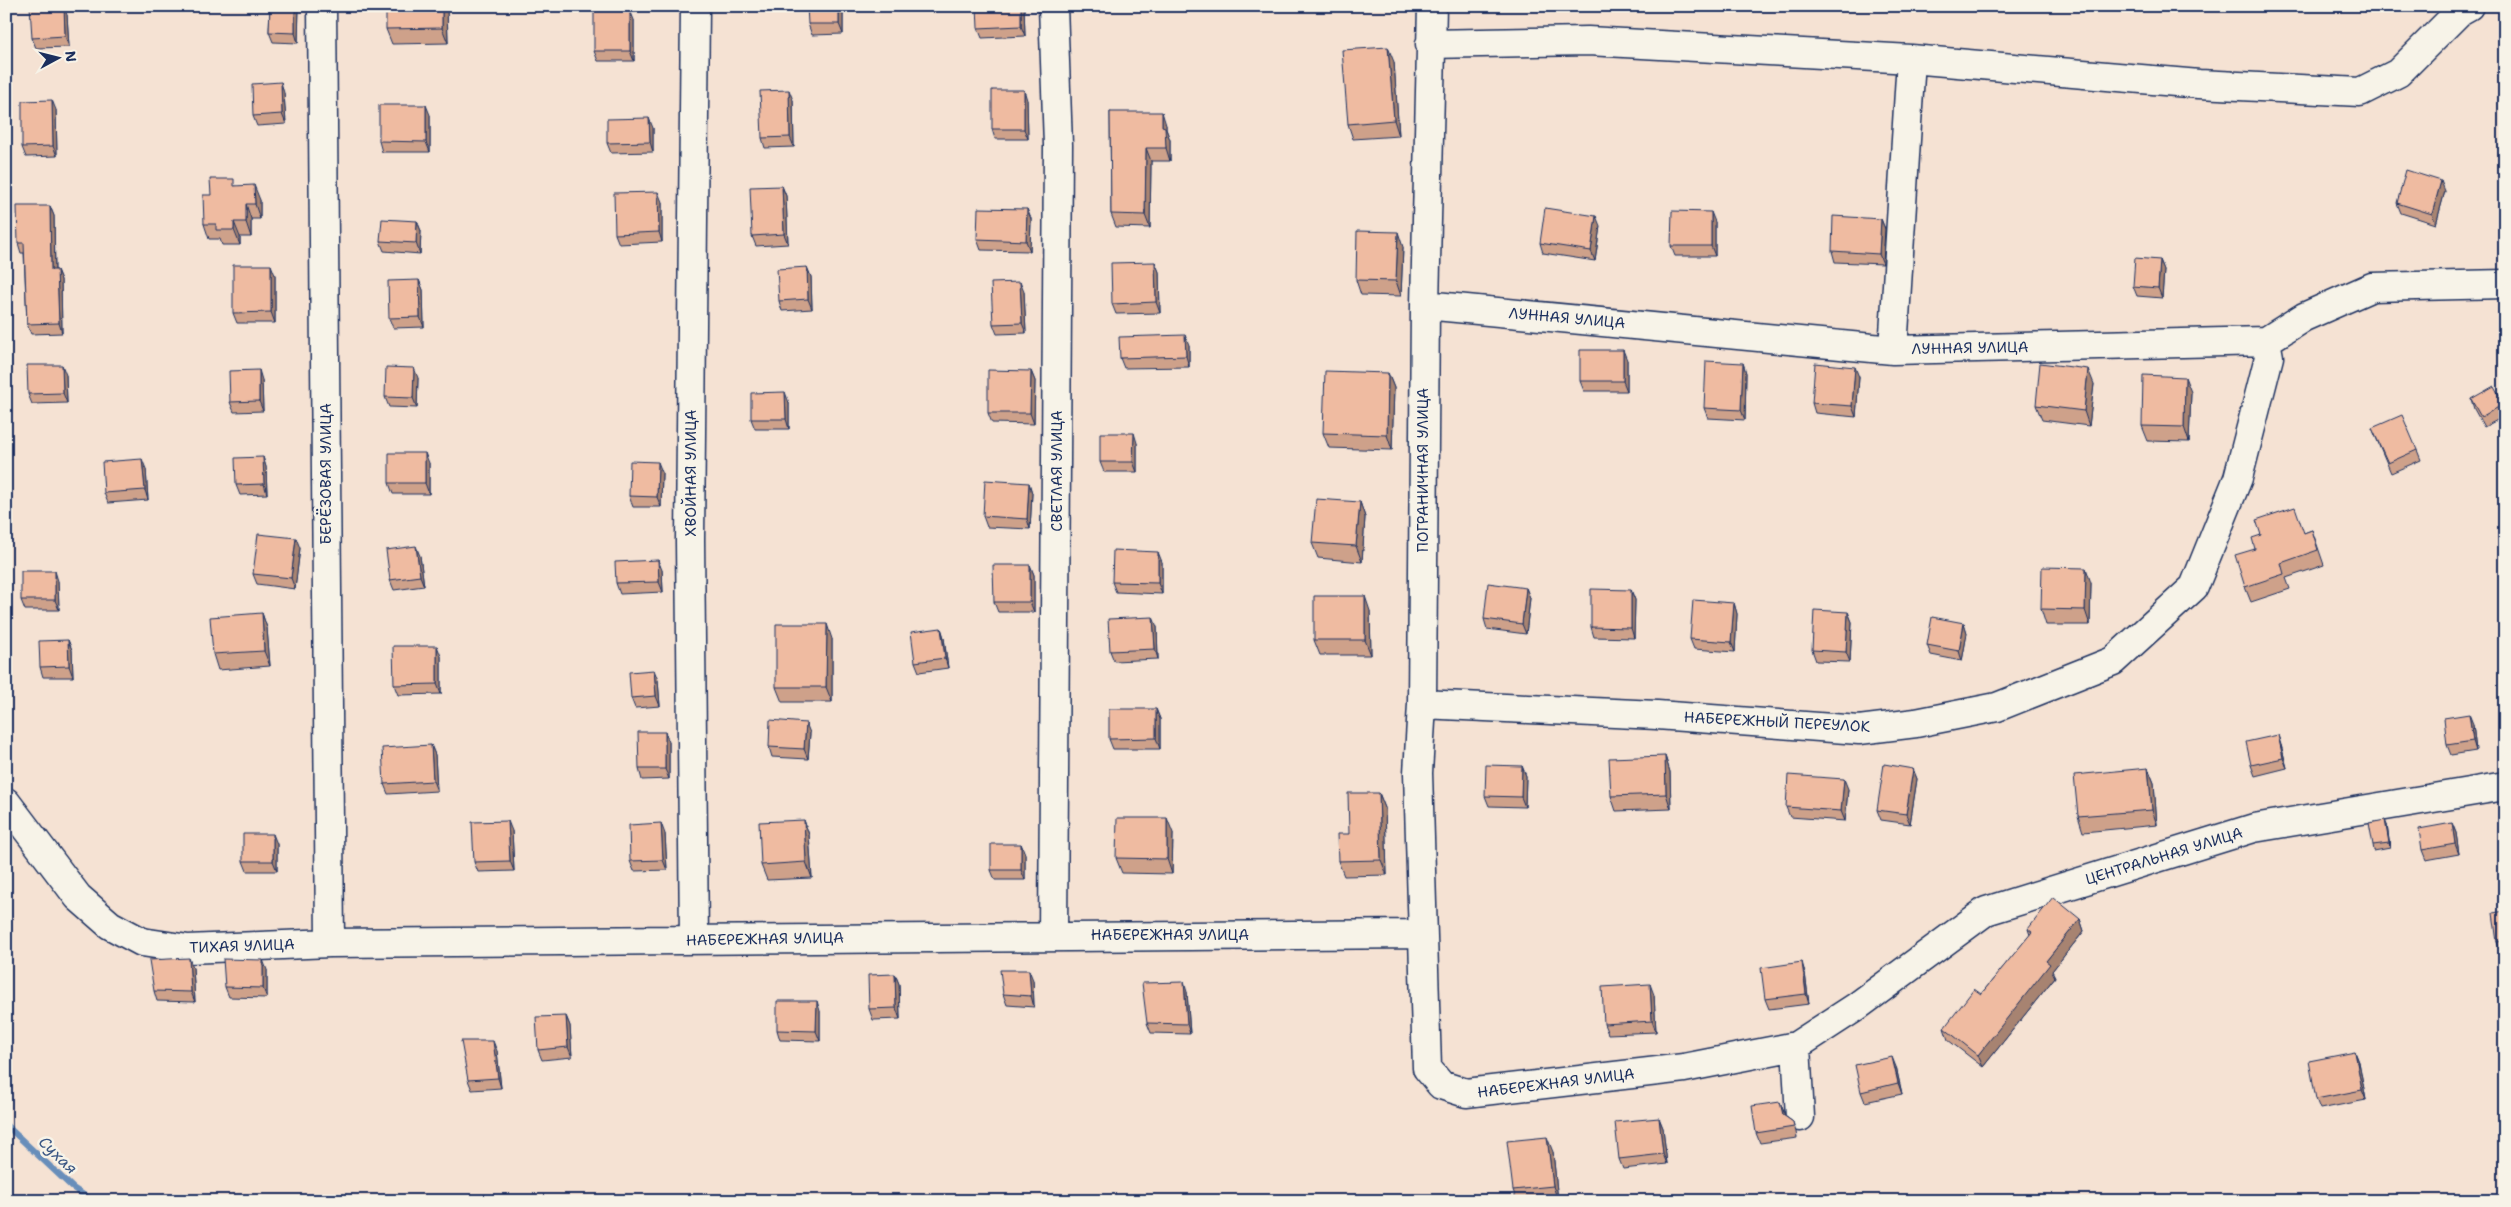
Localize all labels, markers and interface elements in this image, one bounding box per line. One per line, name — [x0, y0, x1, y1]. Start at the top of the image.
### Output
north arrow — [32, 32, 82, 82]
text: N — [61, 50, 81, 63]
street label: ЛУННАЯ УЛИЦА — [1508, 303, 1626, 333]
street label: ЛУННАЯ УЛИЦА — [1911, 337, 2029, 359]
street label: ПОГРАНИЧНАЯ УЛИЦА — [1413, 388, 1433, 552]
street label: БЕРЁЗОВАЯ УЛИЦА — [316, 403, 336, 545]
street label: ХВОЙНАЯ УЛИЦА — [680, 409, 701, 536]
street label: СВЕТЛАЯ УЛИЦА — [1047, 410, 1067, 532]
street label: НАБЕРЕЖНЫЙ ПЕРЕУЛОК — [1683, 706, 1871, 737]
street label: ЦЕНТРАЛЬНАЯ УЛИЦА — [2083, 823, 2245, 889]
street label: НАБЕРЕЖНАЯ УЛИЦА — [1091, 925, 1249, 945]
street label: НАБЕРЕЖНАЯ УЛИЦА — [686, 928, 844, 950]
street label: ТИХАЯ УЛИЦА — [189, 934, 295, 958]
street label: НАБЕРЕЖНАЯ УЛИЦА — [1476, 1063, 1636, 1103]
water label: Сухая — [34, 1131, 82, 1179]

